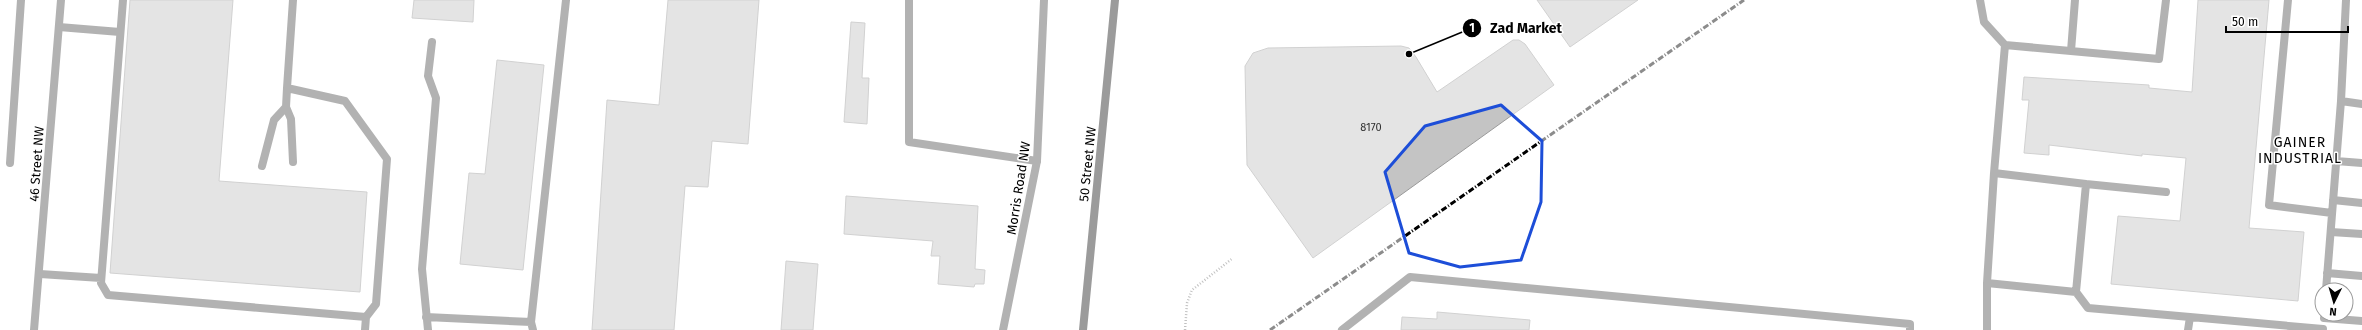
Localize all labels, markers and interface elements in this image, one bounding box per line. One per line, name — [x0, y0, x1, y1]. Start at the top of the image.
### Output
scale bar — [2226, 8, 2348, 34]
callout: Zad Market — [1462, 15, 1570, 41]
text: 50 m — [2232, 15, 2258, 29]
text: Zad Market — [1490, 20, 1562, 37]
text: 1 — [1469, 21, 1475, 35]
house number: 8170 — [1360, 121, 1382, 134]
street label: 50 Street NW — [1076, 125, 1099, 202]
street label: 46 Street NW — [26, 126, 47, 202]
district label: GAINER INDUSTRIAL — [2258, 134, 2342, 167]
street label: Morris Road NW — [1004, 140, 1033, 236]
north arrow — [2314, 282, 2354, 322]
text: N — [2329, 305, 2337, 318]

